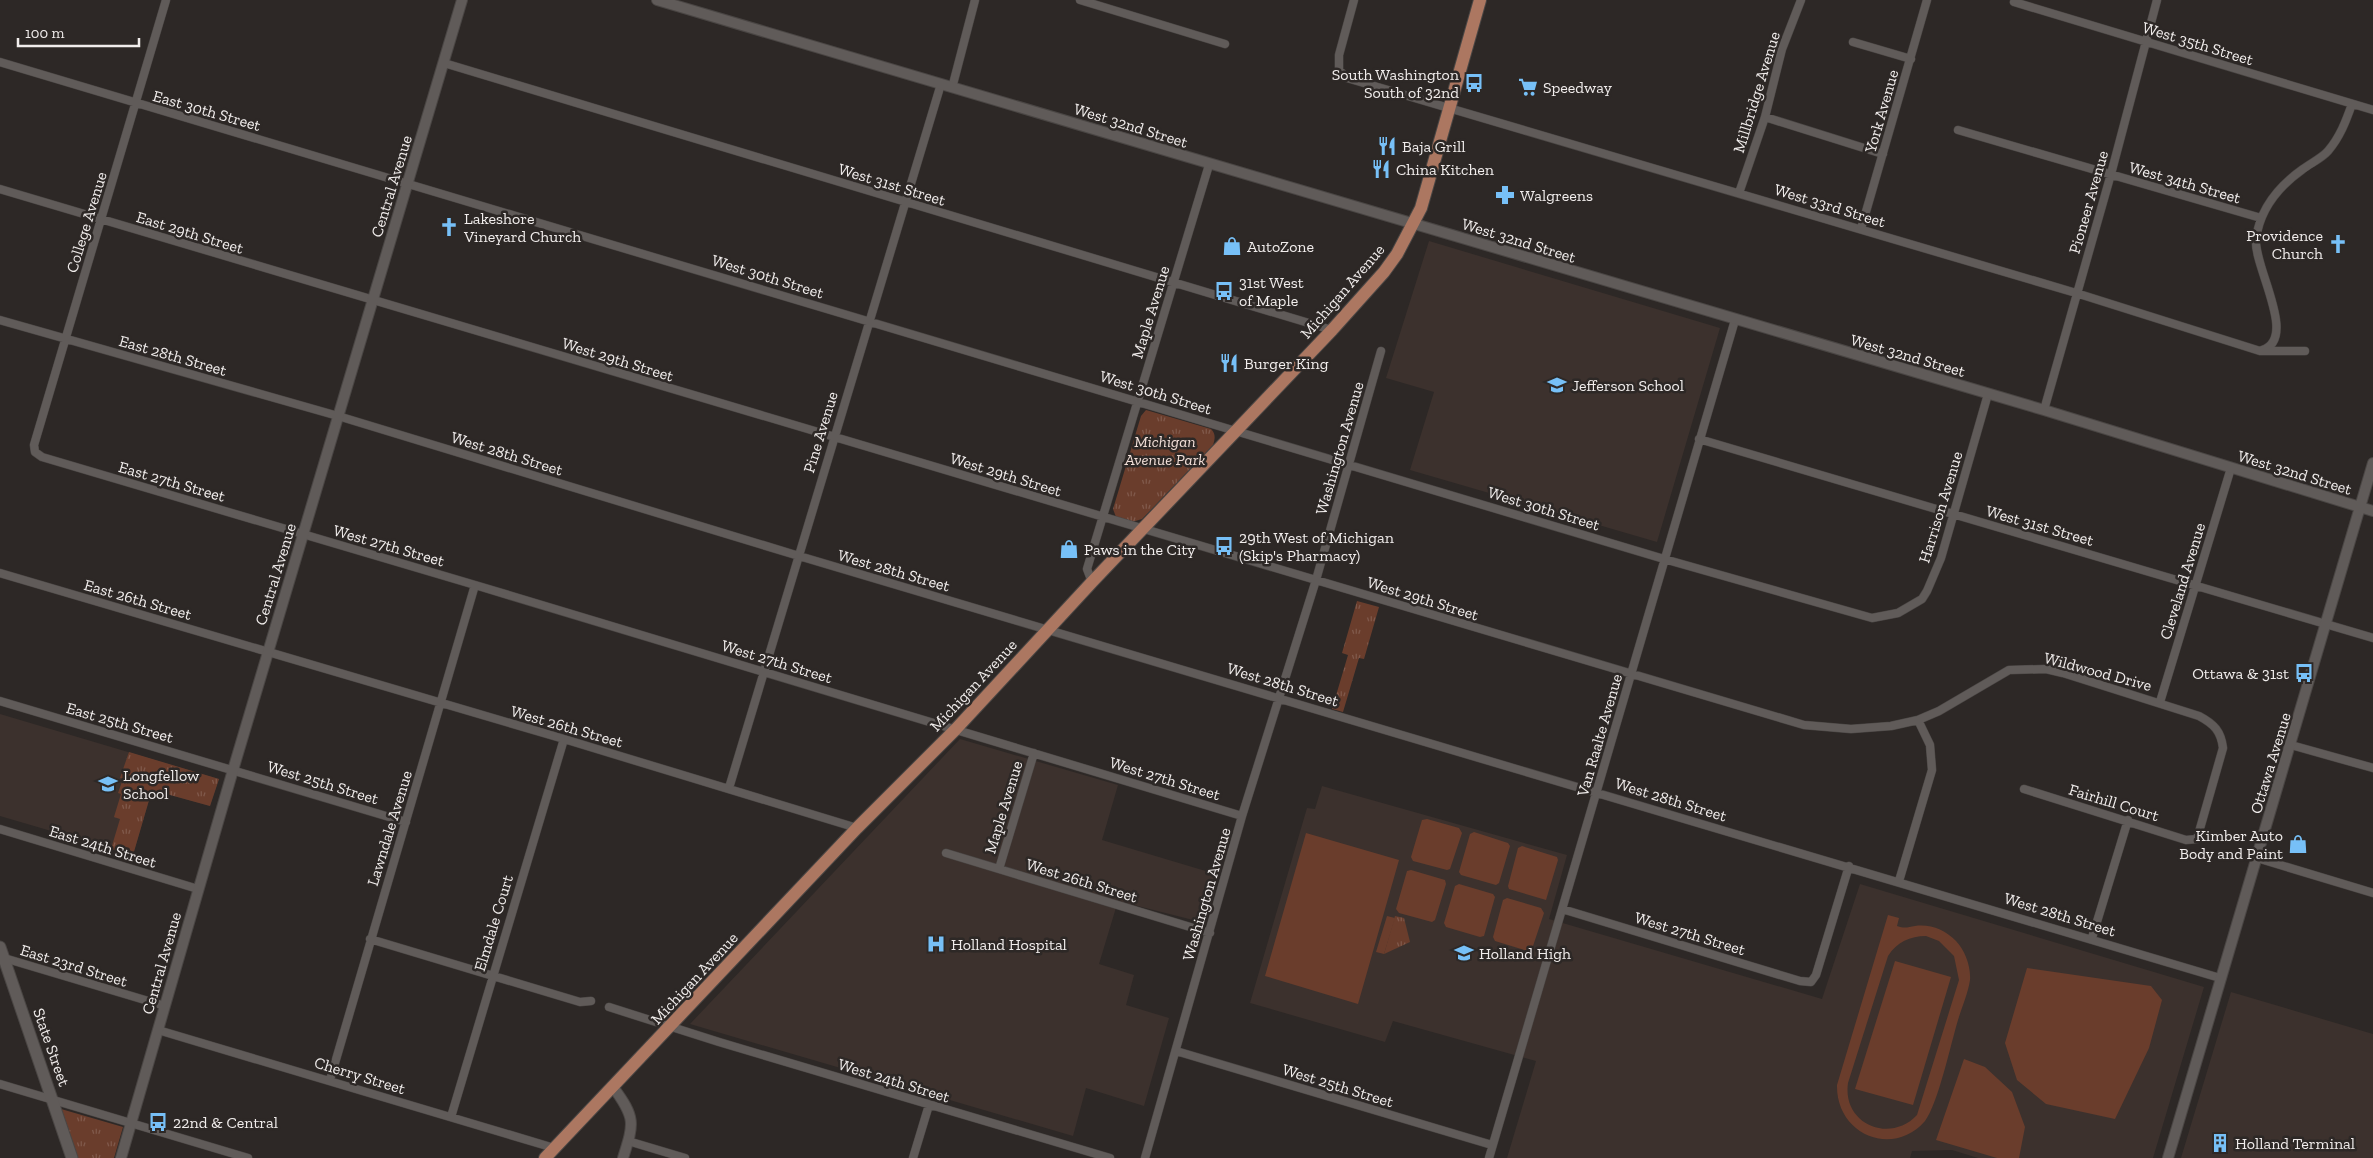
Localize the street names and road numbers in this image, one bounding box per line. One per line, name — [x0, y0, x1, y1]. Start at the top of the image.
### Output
street label: West 35th Street — [2140, 18, 2256, 69]
street label: Millbridge Avenue — [1729, 29, 1784, 155]
street label: York Avenue — [1860, 67, 1902, 156]
street label: East 30th Street — [151, 86, 263, 135]
street label: West 32nd Street — [1072, 99, 1190, 152]
street label: Central Avenue — [367, 133, 416, 239]
street label: Pioneer Avenue — [2065, 148, 2112, 256]
street label: West 34th Street — [2127, 157, 2243, 208]
street label: West 31st Street — [836, 159, 948, 210]
street label: College Avenue — [62, 169, 111, 275]
street label: West 33rd Street — [1772, 180, 1888, 231]
street label: East 29th Street — [134, 207, 246, 258]
street label: West 32nd Street — [1460, 214, 1578, 267]
street label: Michigan Avenue — [1296, 240, 1389, 342]
street label: West 30th Street — [710, 250, 826, 303]
street label: Maple Avenue — [1127, 263, 1174, 361]
street label: West 32nd Street — [1848, 330, 1967, 381]
street label: East 28th Street — [117, 331, 229, 380]
street label: West 29th Street — [560, 333, 676, 385]
street label: West 30th Street — [1098, 366, 1214, 419]
street label: Washington Avenue — [1311, 379, 1368, 517]
street label: Pine Avenue — [799, 389, 842, 475]
street label: West 28th Street — [449, 427, 565, 479]
street label: West 32nd Street — [2236, 446, 2354, 499]
street label: West 29th Street — [948, 448, 1064, 500]
street label: Harrison Avenue — [1914, 449, 1966, 565]
street label: East 27th Street — [116, 457, 227, 506]
street label: West 30th Street — [1486, 482, 1602, 535]
street label: West 31st Street — [1984, 501, 2096, 550]
street label: Central Avenue — [251, 521, 300, 627]
street label: West 27th Street — [331, 521, 447, 570]
street label: Cleveland Avenue — [2156, 521, 2209, 642]
street label: West 28th Street — [836, 545, 952, 596]
street label: West 29th Street — [1365, 572, 1481, 624]
street label: East 26th Street — [82, 575, 194, 624]
street label: Michigan Avenue — [926, 635, 1021, 735]
street label: West 27th Street — [719, 636, 834, 687]
street label: Wildwood Drive — [2042, 648, 2154, 695]
street label: West 28th Street — [1225, 658, 1341, 710]
street label: Van Raalte Avenue — [1573, 672, 1626, 800]
street label: East 25th Street — [64, 698, 176, 747]
street label: West 26th Street — [509, 701, 625, 752]
street label: Ottawa Avenue — [2246, 710, 2295, 816]
street label: West 27th Street — [1107, 753, 1222, 804]
street label: West 25th Street — [265, 757, 381, 808]
street label: Maple Avenue — [980, 758, 1027, 856]
street label: Lawndale Avenue — [363, 768, 416, 888]
street label: West 28th Street — [1613, 773, 1729, 825]
street label: Fairhill Court — [2066, 780, 2161, 825]
street label: East 24th Street — [47, 821, 159, 872]
street label: Washington Avenue — [1178, 825, 1235, 963]
street label: West 26th Street — [1024, 854, 1140, 906]
street label: Elmdale Court — [470, 873, 517, 974]
street label: West 28th Street — [2002, 888, 2118, 940]
street label: West 27th Street — [1632, 908, 1747, 959]
street label: Central Avenue — [138, 910, 185, 1016]
street label: Michigan Avenue — [647, 928, 742, 1028]
street label: East 23rd Street — [18, 940, 130, 991]
street label: State Street — [29, 1006, 74, 1089]
street label: Cherry Street — [312, 1053, 408, 1098]
street label: West 24th Street — [836, 1054, 952, 1106]
street label: West 25th Street — [1280, 1060, 1396, 1111]

